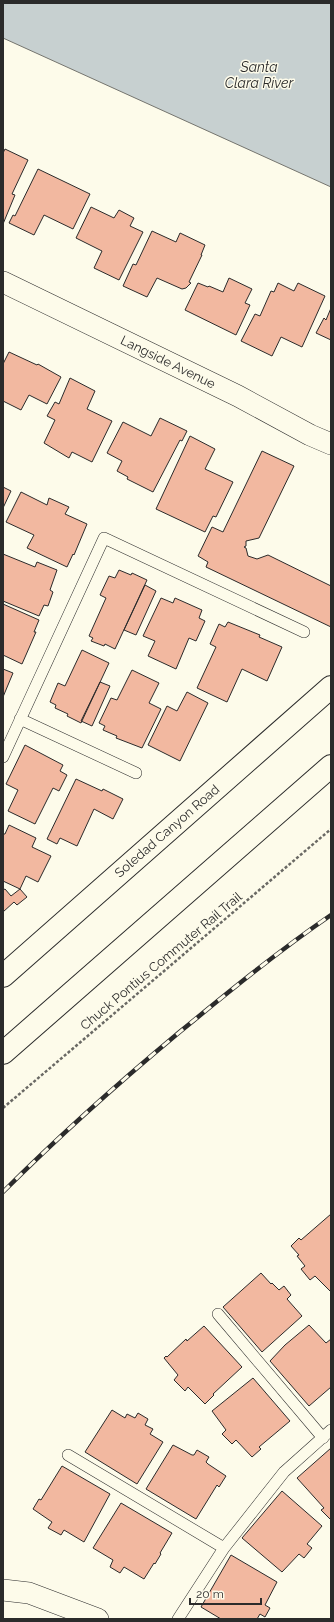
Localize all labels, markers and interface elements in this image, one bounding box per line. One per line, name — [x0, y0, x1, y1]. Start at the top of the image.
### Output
water label: Santa Clara River — [225, 59, 294, 91]
street label: Langside Avenue — [118, 333, 218, 392]
street label: Soledad Canyon Road — [112, 782, 222, 880]
street label: Chuck Pontius Commuter Rail Trail — [77, 889, 245, 1033]
scale bar — [190, 1580, 261, 1606]
text: 20 m — [196, 1587, 224, 1601]

